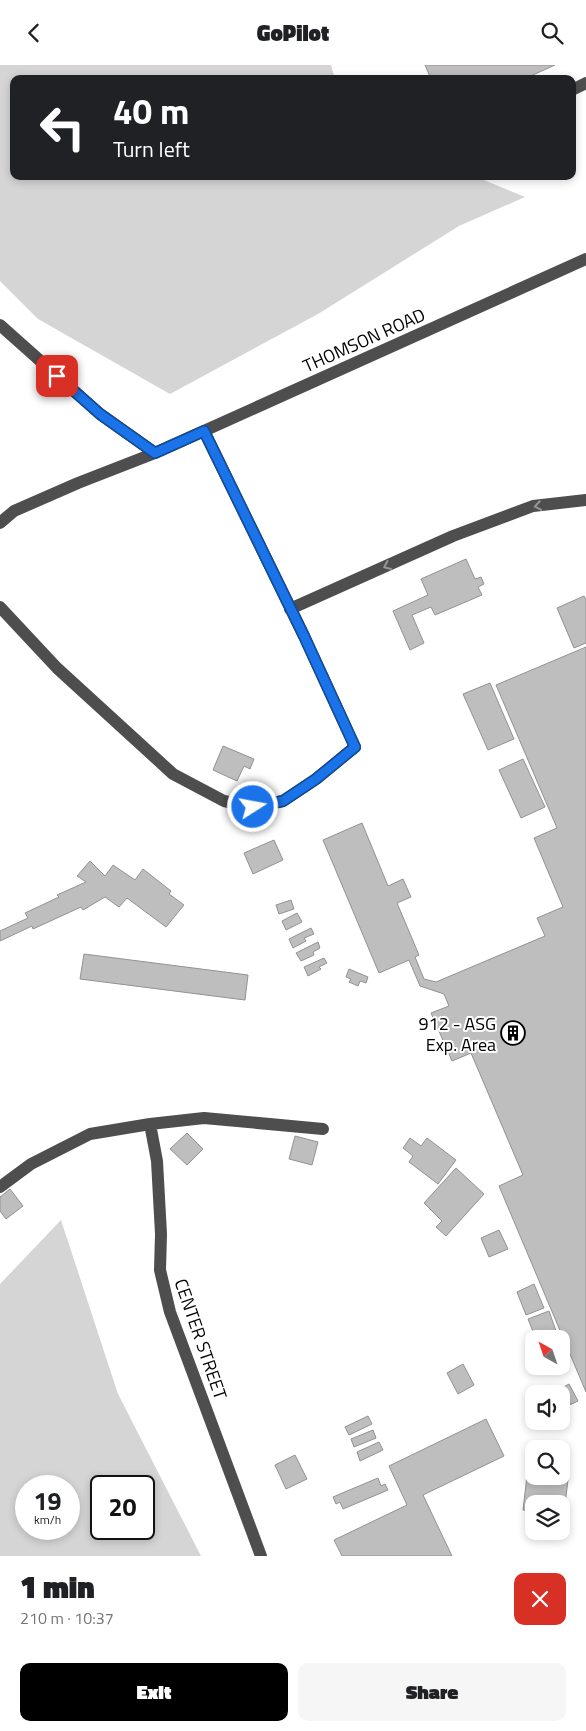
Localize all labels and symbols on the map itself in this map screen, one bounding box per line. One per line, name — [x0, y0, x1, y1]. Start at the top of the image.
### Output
street label: THOMSON ROAD — [298, 301, 430, 379]
pin — [36, 355, 78, 397]
one-way arrow — [533, 500, 542, 510]
one-way arrow — [383, 559, 392, 570]
position arrow — [226, 780, 278, 832]
place label: 912 - ASG Exp. Area — [419, 1010, 496, 1058]
building icon: 912 - ASG Exp. Area — [500, 1020, 526, 1046]
street label: CENTER STREET — [168, 1275, 234, 1403]
north arrow — [525, 1330, 570, 1375]
speed limit sign: 20 — [90, 1475, 155, 1540]

